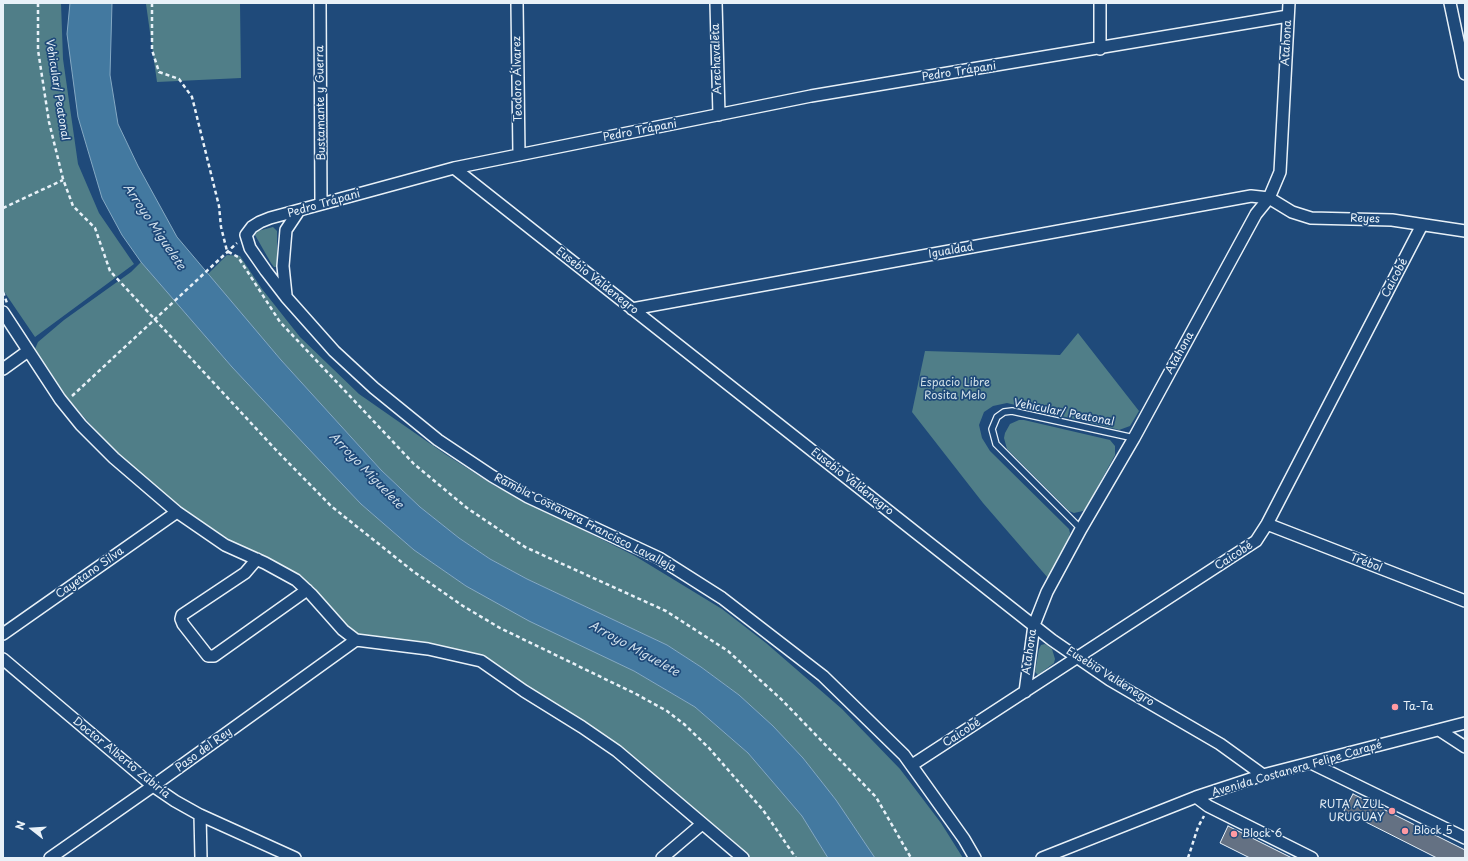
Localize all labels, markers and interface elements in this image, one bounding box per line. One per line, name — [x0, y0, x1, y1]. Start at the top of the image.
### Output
street label: Atahona — [1279, 20, 1295, 66]
street label: Arechavaleta — [709, 23, 725, 95]
street label: Teodoro Álvarez — [511, 36, 525, 122]
street label: Vehicular/ Peatonal — [43, 39, 71, 141]
street label: Bustamante y Guerra — [313, 45, 329, 161]
street label: Pedro Trápani — [921, 60, 997, 84]
street label: Pedro Trápani — [602, 117, 678, 145]
water label: Arroyo Miguelete — [120, 181, 188, 273]
street label: Pedro Trápani — [286, 187, 362, 221]
street label: Reyes — [1350, 212, 1380, 226]
street label: Igualdad — [927, 241, 975, 261]
street label: Eusebio Valdenegro — [553, 245, 641, 317]
street label: Caicobé — [1379, 256, 1411, 300]
street label: Atahona — [1163, 330, 1197, 376]
park label: Espacio Libre Rosita Melo — [920, 376, 990, 402]
street label: Vehicular/ Peatonal — [1013, 397, 1115, 429]
water label: Arroyo Miguelete — [326, 430, 406, 512]
street label: Eusebio Valdenegro — [808, 446, 896, 518]
street label: Rambla Costanera Francisco Lavalleja — [492, 471, 678, 575]
street label: Caicobé — [1213, 539, 1255, 573]
street label: Cayetano Silva — [53, 545, 127, 601]
street label: Trébol — [1348, 551, 1384, 575]
water label: Arroyo Miguelete — [586, 618, 682, 680]
street label: Atahona — [1020, 628, 1040, 676]
street label: Eusebio Valdenegro — [1064, 645, 1156, 709]
place label: Ta-Ta — [1403, 700, 1433, 714]
marker: Ta-Ta — [1390, 702, 1400, 712]
street label: Doctor Alberto Zubiría — [70, 715, 172, 801]
street label: Caicobé — [941, 716, 983, 750]
street label: Paso del Rey — [173, 725, 235, 775]
street label: Avenida Costanera Felipe Carapé — [1210, 738, 1384, 800]
place label: RUTA AZUL URUGUAY — [1319, 798, 1384, 824]
marker: RUTA AZUL URUGUAY — [1387, 806, 1397, 816]
north arrow — [12, 809, 52, 849]
text: N — [11, 819, 29, 832]
place label: Block 5 — [1413, 824, 1453, 838]
marker: Block 5 — [1400, 826, 1410, 836]
place label: Block 6 — [1242, 827, 1282, 841]
marker: Block 6 — [1229, 829, 1239, 839]

